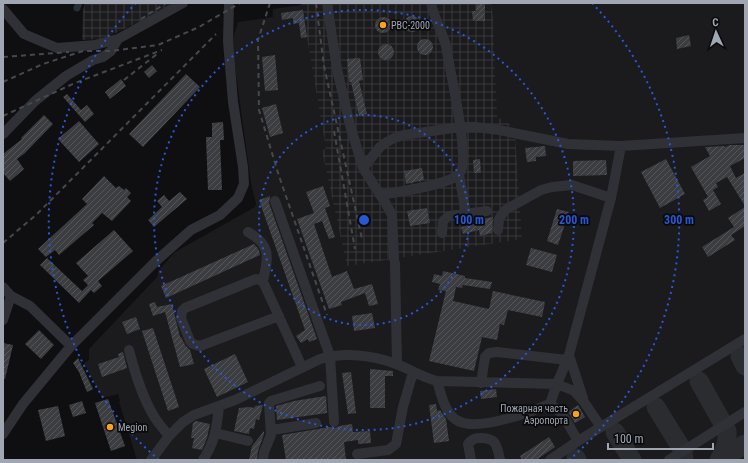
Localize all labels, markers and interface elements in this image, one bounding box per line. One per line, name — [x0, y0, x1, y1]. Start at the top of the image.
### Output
north arrow — [696, 12, 736, 52]
text: С — [712, 16, 719, 29]
marker: РВС-2000 — [378, 20, 388, 30]
place label: РВС-2000 — [391, 20, 430, 31]
centre of rings — [357, 213, 371, 227]
text: 100 m — [454, 213, 484, 227]
text: 200 m — [559, 213, 589, 227]
text: 300 m — [664, 213, 694, 227]
place label: Пожарная часть Аэропорта — [500, 403, 568, 426]
marker: Пожарная часть Аэропорта — [571, 409, 581, 419]
marker: Megion — [105, 422, 115, 432]
place label: Megion — [118, 422, 147, 433]
scale bar — [608, 425, 713, 451]
text: 100 m — [614, 432, 644, 446]

